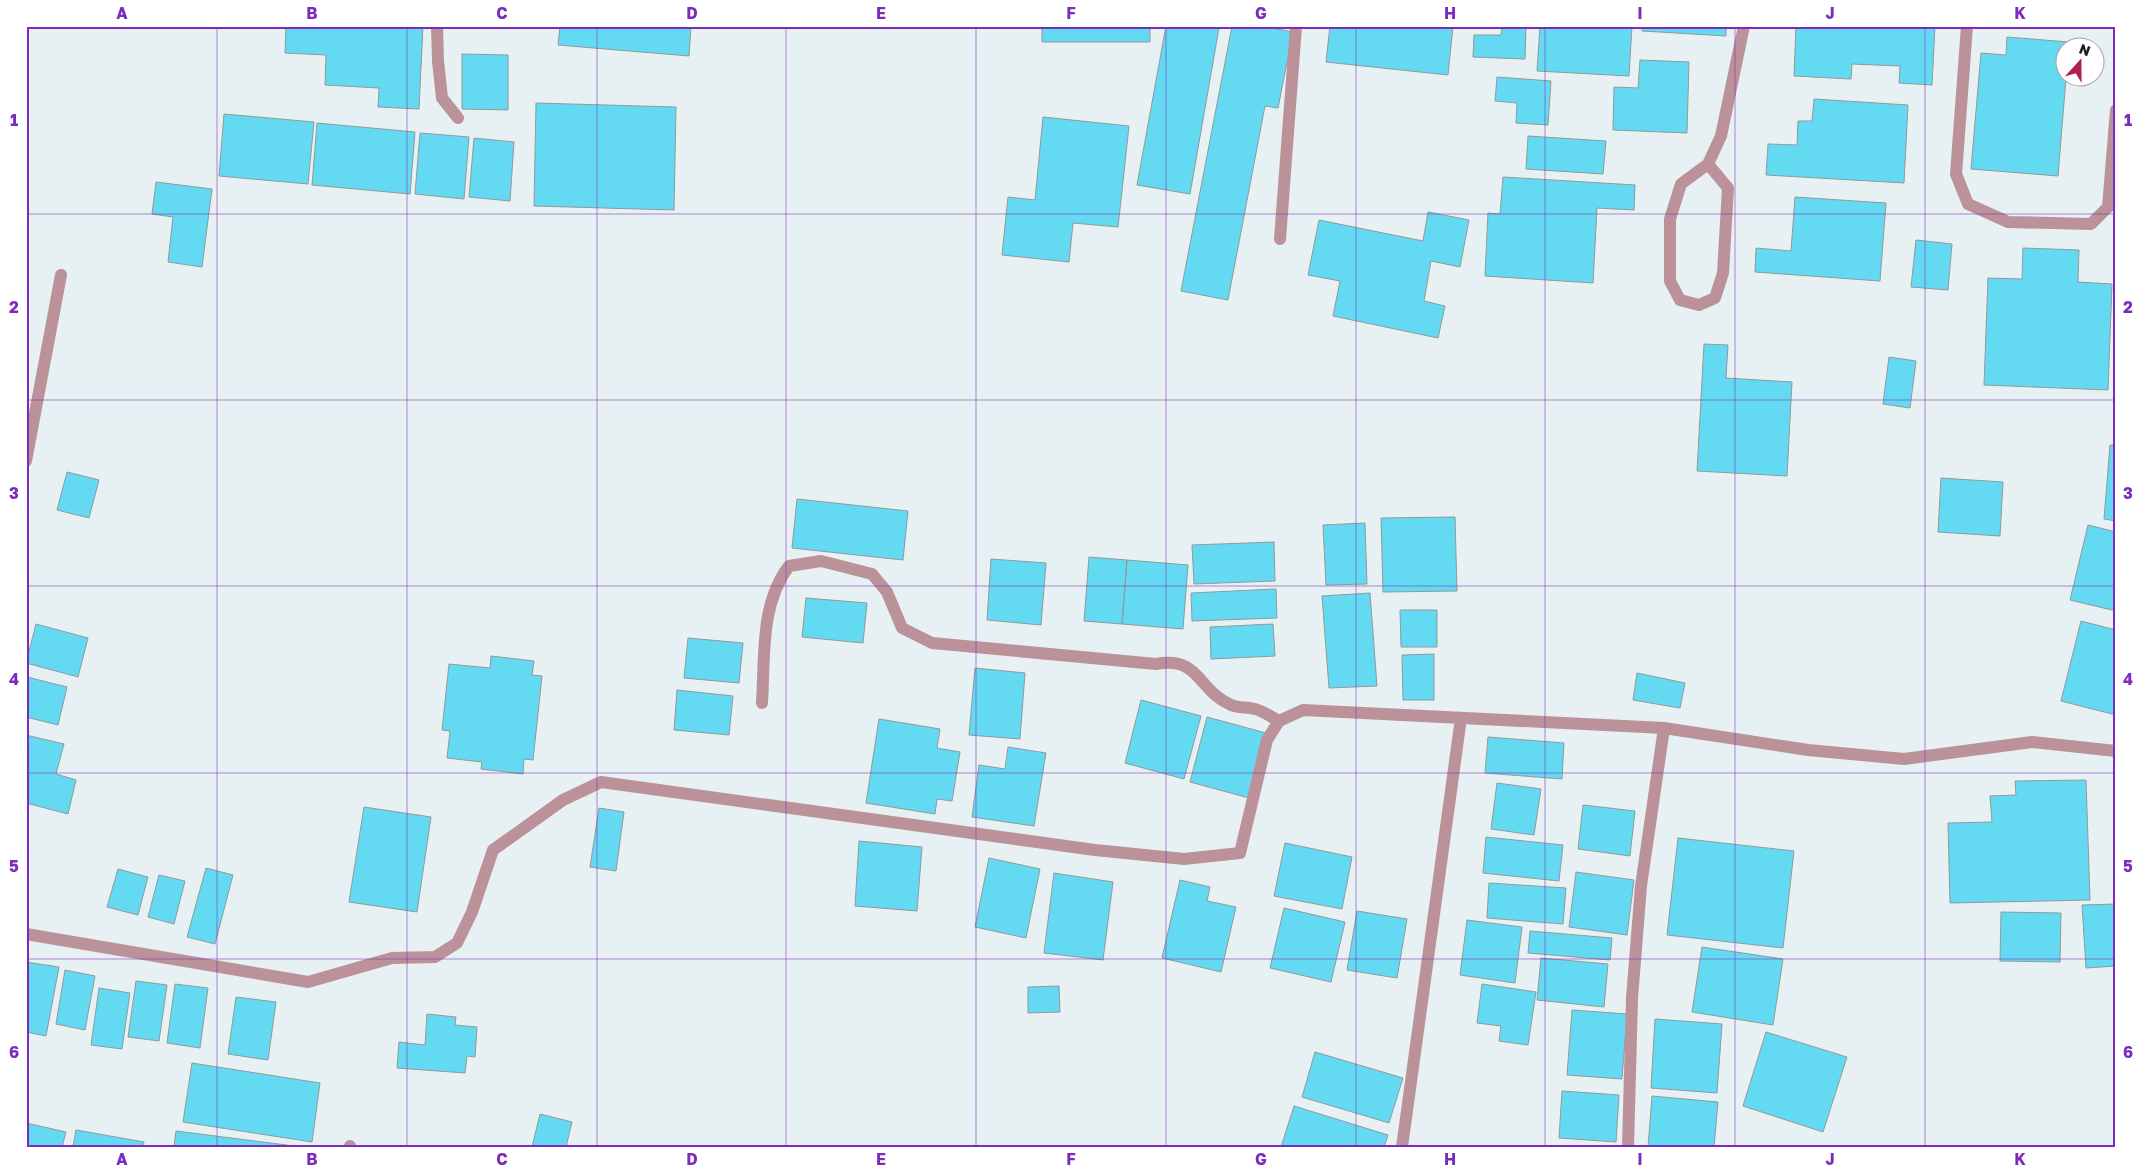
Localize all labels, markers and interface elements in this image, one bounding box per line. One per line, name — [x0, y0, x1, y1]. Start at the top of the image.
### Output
text: A — [116, 3, 128, 23]
text: B — [306, 3, 318, 23]
text: C — [496, 3, 508, 23]
text: D — [686, 3, 698, 23]
text: E — [876, 3, 886, 23]
text: F — [1066, 3, 1076, 23]
text: G — [1255, 3, 1267, 23]
text: H — [1444, 3, 1456, 23]
text: I — [1637, 3, 1643, 23]
text: J — [1825, 3, 1835, 23]
text: K — [2014, 3, 2026, 23]
north arrow — [2054, 38, 2104, 88]
text: N — [2077, 40, 2093, 59]
text: 1 — [10, 110, 18, 130]
text: 1 — [2124, 110, 2132, 130]
text: 2 — [9, 297, 19, 317]
text: 2 — [2123, 297, 2133, 317]
text: 3 — [9, 483, 19, 503]
text: 3 — [2123, 483, 2133, 503]
text: 4 — [9, 669, 19, 689]
text: 4 — [2123, 669, 2133, 689]
text: 5 — [9, 856, 19, 876]
text: 5 — [2123, 856, 2133, 876]
text: 6 — [9, 1042, 19, 1062]
text: 6 — [2123, 1042, 2133, 1062]
text: A — [116, 1149, 128, 1169]
text: B — [306, 1149, 318, 1169]
text: C — [496, 1149, 508, 1169]
text: D — [686, 1149, 698, 1169]
text: E — [876, 1149, 886, 1169]
text: F — [1066, 1149, 1076, 1169]
text: G — [1255, 1149, 1267, 1169]
text: H — [1444, 1149, 1456, 1169]
text: I — [1637, 1149, 1643, 1169]
text: J — [1825, 1149, 1835, 1169]
text: K — [2014, 1149, 2026, 1169]

